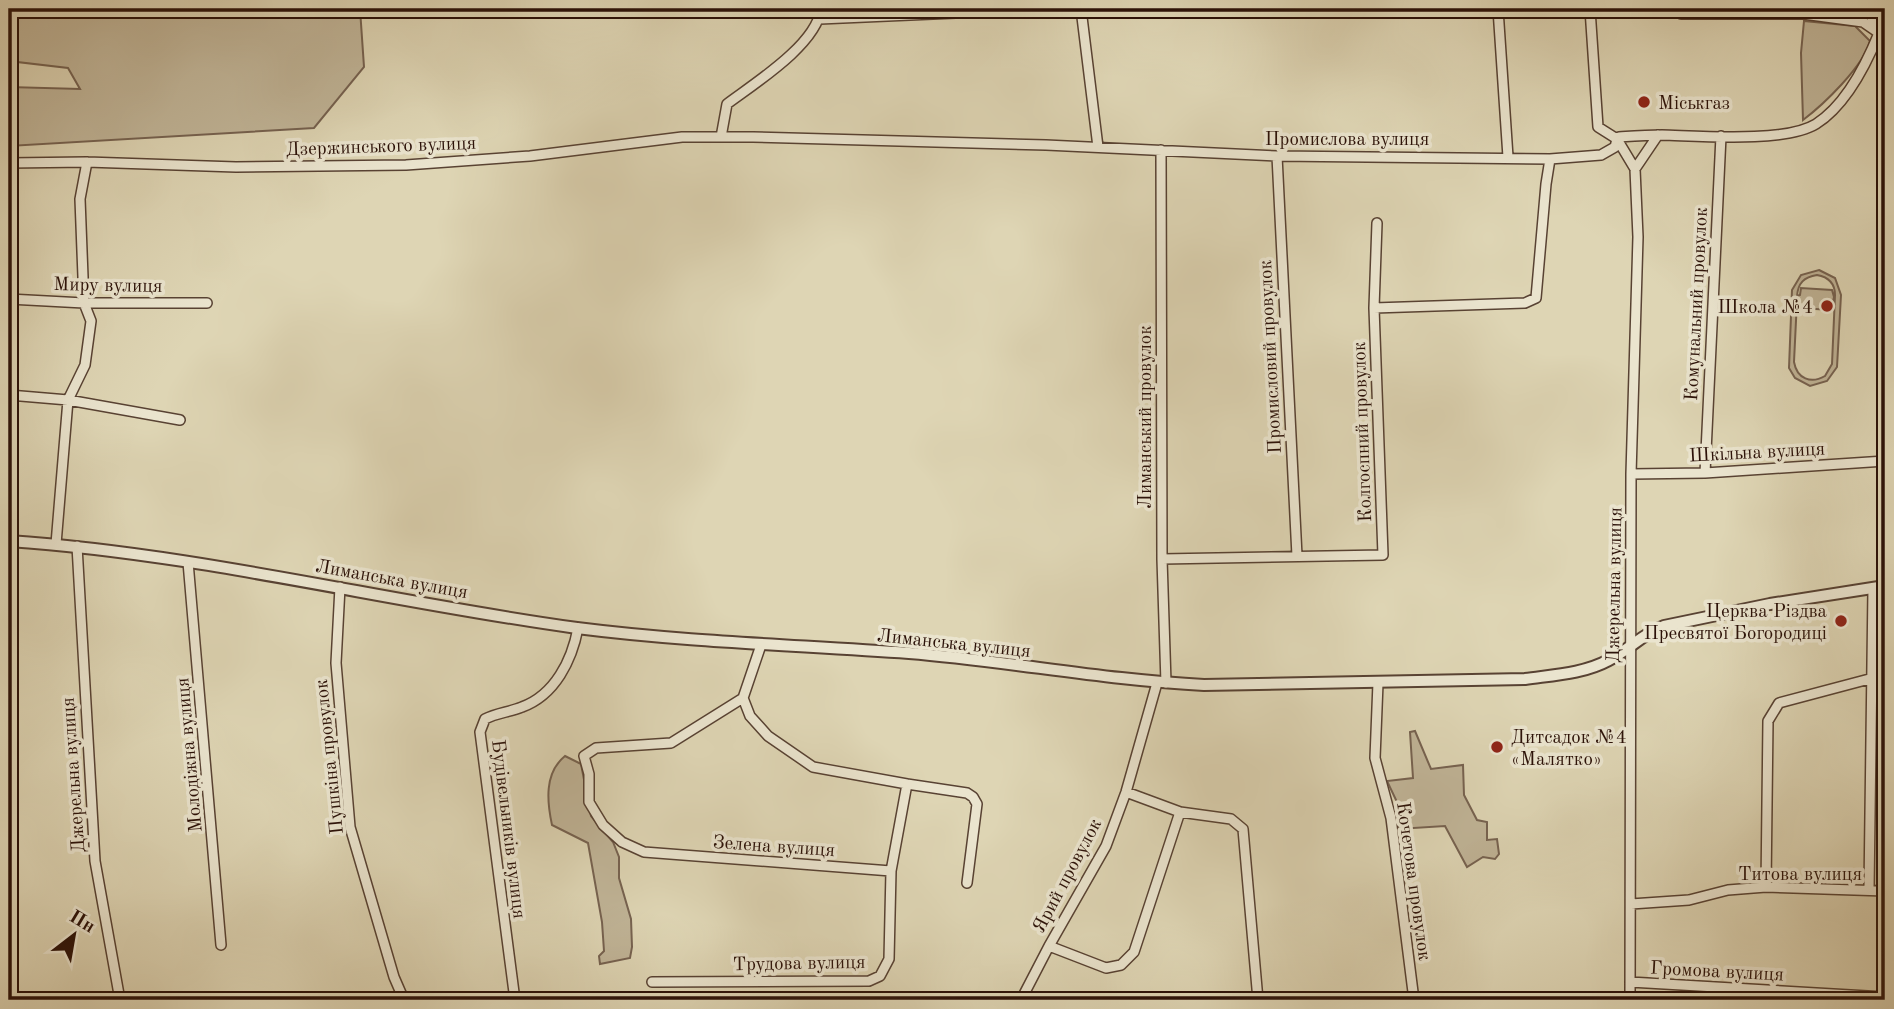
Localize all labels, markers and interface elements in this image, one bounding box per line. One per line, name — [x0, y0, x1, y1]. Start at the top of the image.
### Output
marker: Міськгаз — [1636, 94, 1652, 110]
place label: Міськгаз — [1658, 95, 1730, 114]
street label: Промислова вулиця — [1265, 131, 1429, 150]
street label: Дзержинського вулиця — [286, 135, 477, 160]
street label: Комунальний провулок — [1683, 206, 1712, 402]
street label: Промисловий провулок — [1257, 259, 1286, 454]
street label: Миру вулиця — [53, 276, 163, 297]
marker: Школа №4 — [1819, 298, 1835, 314]
place label: Школа №4 — [1718, 299, 1813, 318]
street label: Лиманський провулок — [1137, 325, 1156, 509]
street label: Колгоспний провулок — [1351, 341, 1376, 523]
street label: Шкільна вулиця — [1689, 440, 1826, 467]
street label: Джерельна вулиця — [1605, 507, 1626, 663]
street label: Лиманська вулиця — [314, 558, 469, 603]
place label: Церква Різдва Пресвятої Богородиці — [1644, 603, 1828, 644]
marker: Церква Різдва Пресвятої Богородиці — [1833, 613, 1849, 629]
street label: Лиманська вулиця — [876, 627, 1032, 662]
street label: Молодіжна вулиця — [174, 677, 207, 833]
street label: Пушкіна провулок — [313, 678, 348, 835]
street label: Джерельна вулиця — [60, 696, 89, 853]
place label: Дитсадок №4 «Малятко» — [1511, 729, 1627, 770]
street label: Будівельників вулиця — [487, 739, 528, 920]
marker: Дитсадок №4 «Малятко» — [1489, 739, 1505, 755]
street label: Кочетова провулок — [1392, 801, 1433, 962]
street label: Ярий провулок — [1030, 816, 1106, 936]
street label: Зелена вулиця — [712, 834, 836, 861]
street label: Титова вулиця — [1738, 866, 1862, 885]
north arrow — [38, 900, 108, 970]
text: Пн — [65, 908, 98, 937]
street label: Трудова вулиця — [732, 954, 866, 975]
street label: Громова вулиця — [1649, 960, 1784, 985]

